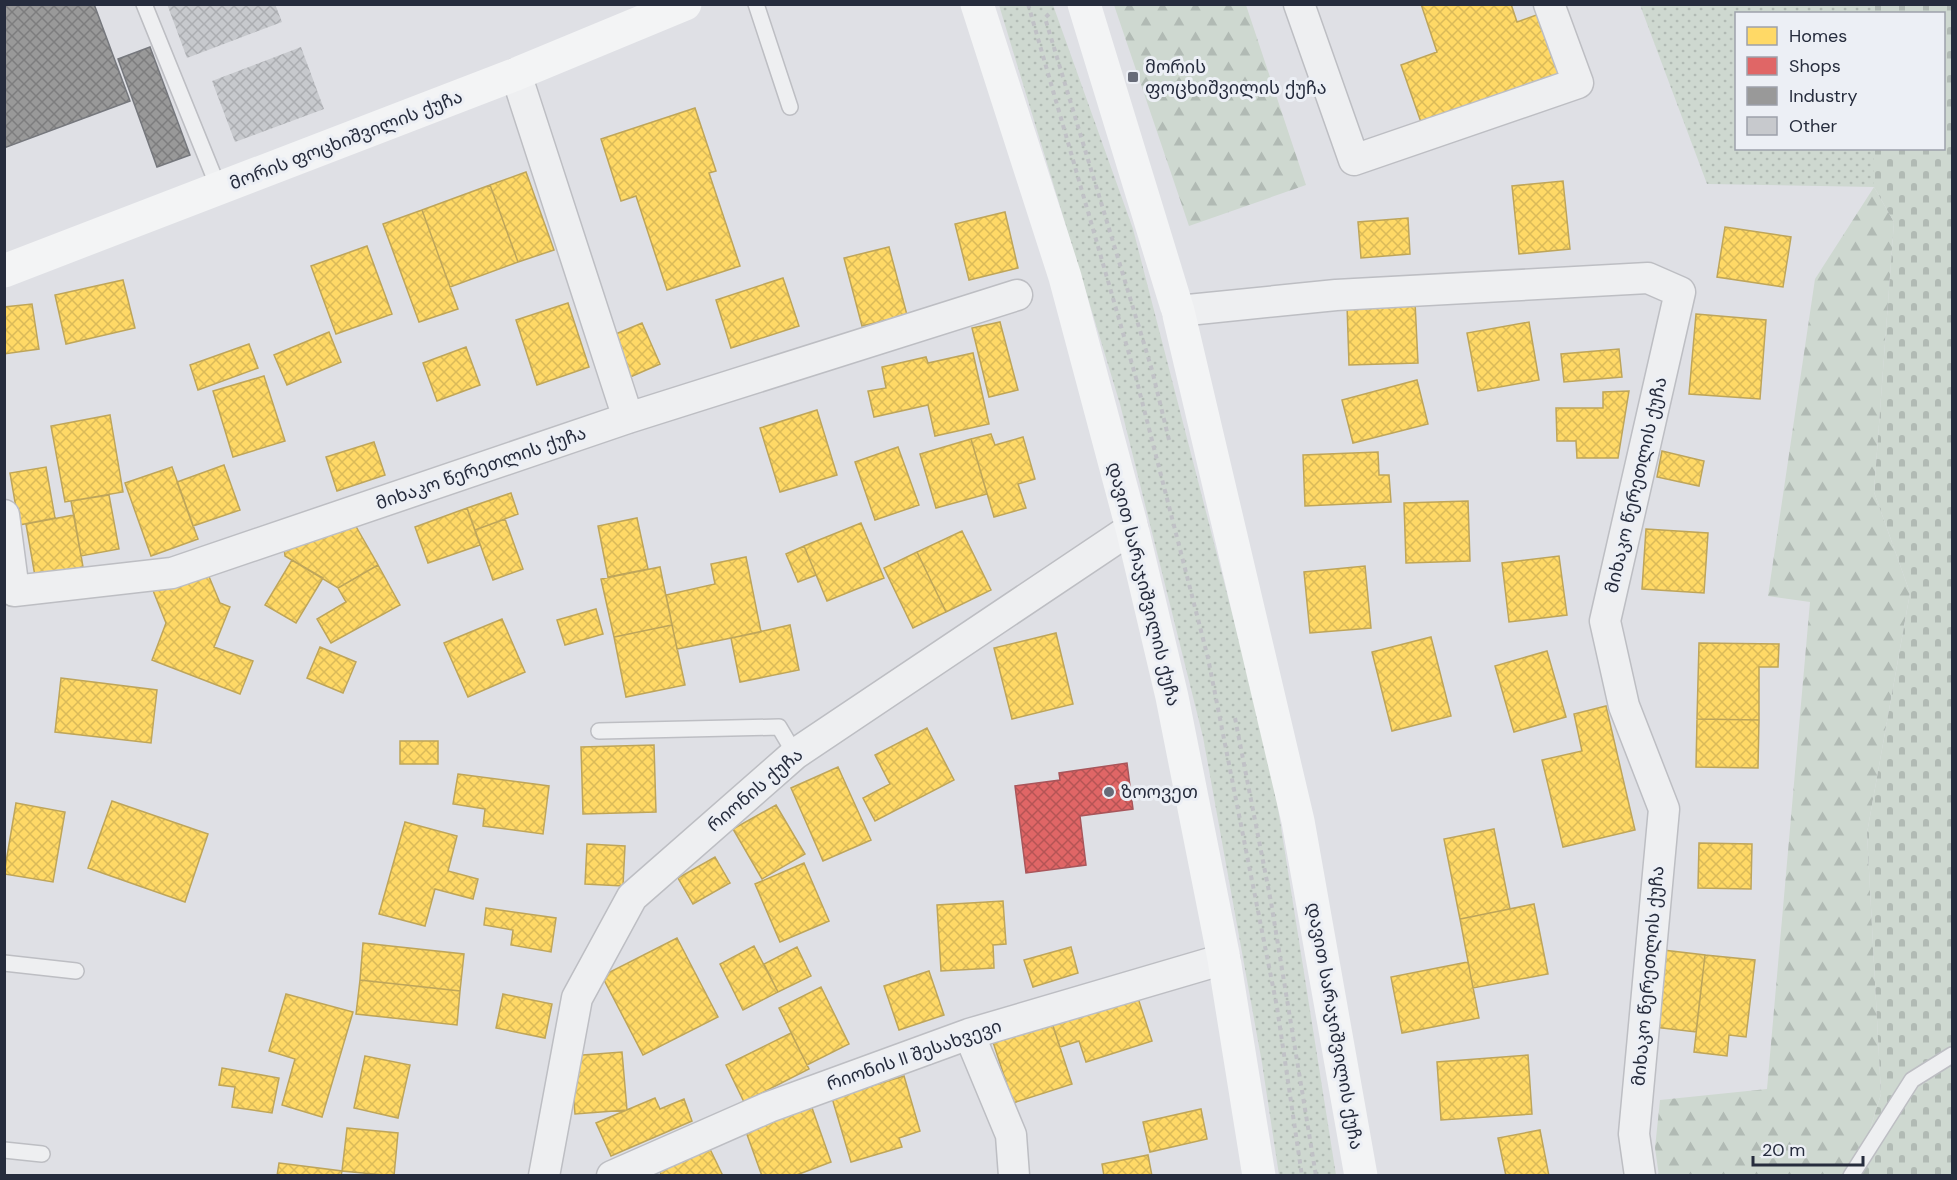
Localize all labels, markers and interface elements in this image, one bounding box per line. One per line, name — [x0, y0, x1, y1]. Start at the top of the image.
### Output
legend — [1735, 12, 1945, 150]
text: Homes — [1789, 24, 1847, 48]
text: Shops — [1789, 54, 1841, 78]
place label: მორის ფოცხიშვილის ქუჩა — [1145, 55, 1327, 100]
marker: მორის ფოცხიშვილის ქუჩა — [1126, 70, 1140, 84]
street label: მორის ფოცხიშვილის ქუჩა — [226, 84, 466, 196]
text: Industry — [1789, 84, 1858, 108]
text: Other — [1789, 114, 1838, 138]
street label: მიხაკო წერეთლის ქუჩა — [1599, 375, 1673, 595]
street label: მიხაკო წერეთლის ქუჩა — [373, 421, 589, 515]
street label: დავით სარაჯიშვილის ქუჩა — [1102, 460, 1186, 708]
street label: რიონის ქუჩა — [702, 743, 808, 837]
place label: ზოოვეთ — [1121, 780, 1198, 804]
marker: ზოოვეთ — [1102, 785, 1116, 799]
street label: მიხაკო წერეთლის ქუჩა — [1626, 865, 1670, 1087]
street label: დავით სარაჯიშვილის ქუჩა — [1301, 901, 1369, 1151]
street label: რიონის II შესახვევი — [823, 1014, 1005, 1096]
scale bar — [1753, 1129, 1862, 1167]
text: 20 m — [1762, 1138, 1805, 1162]

